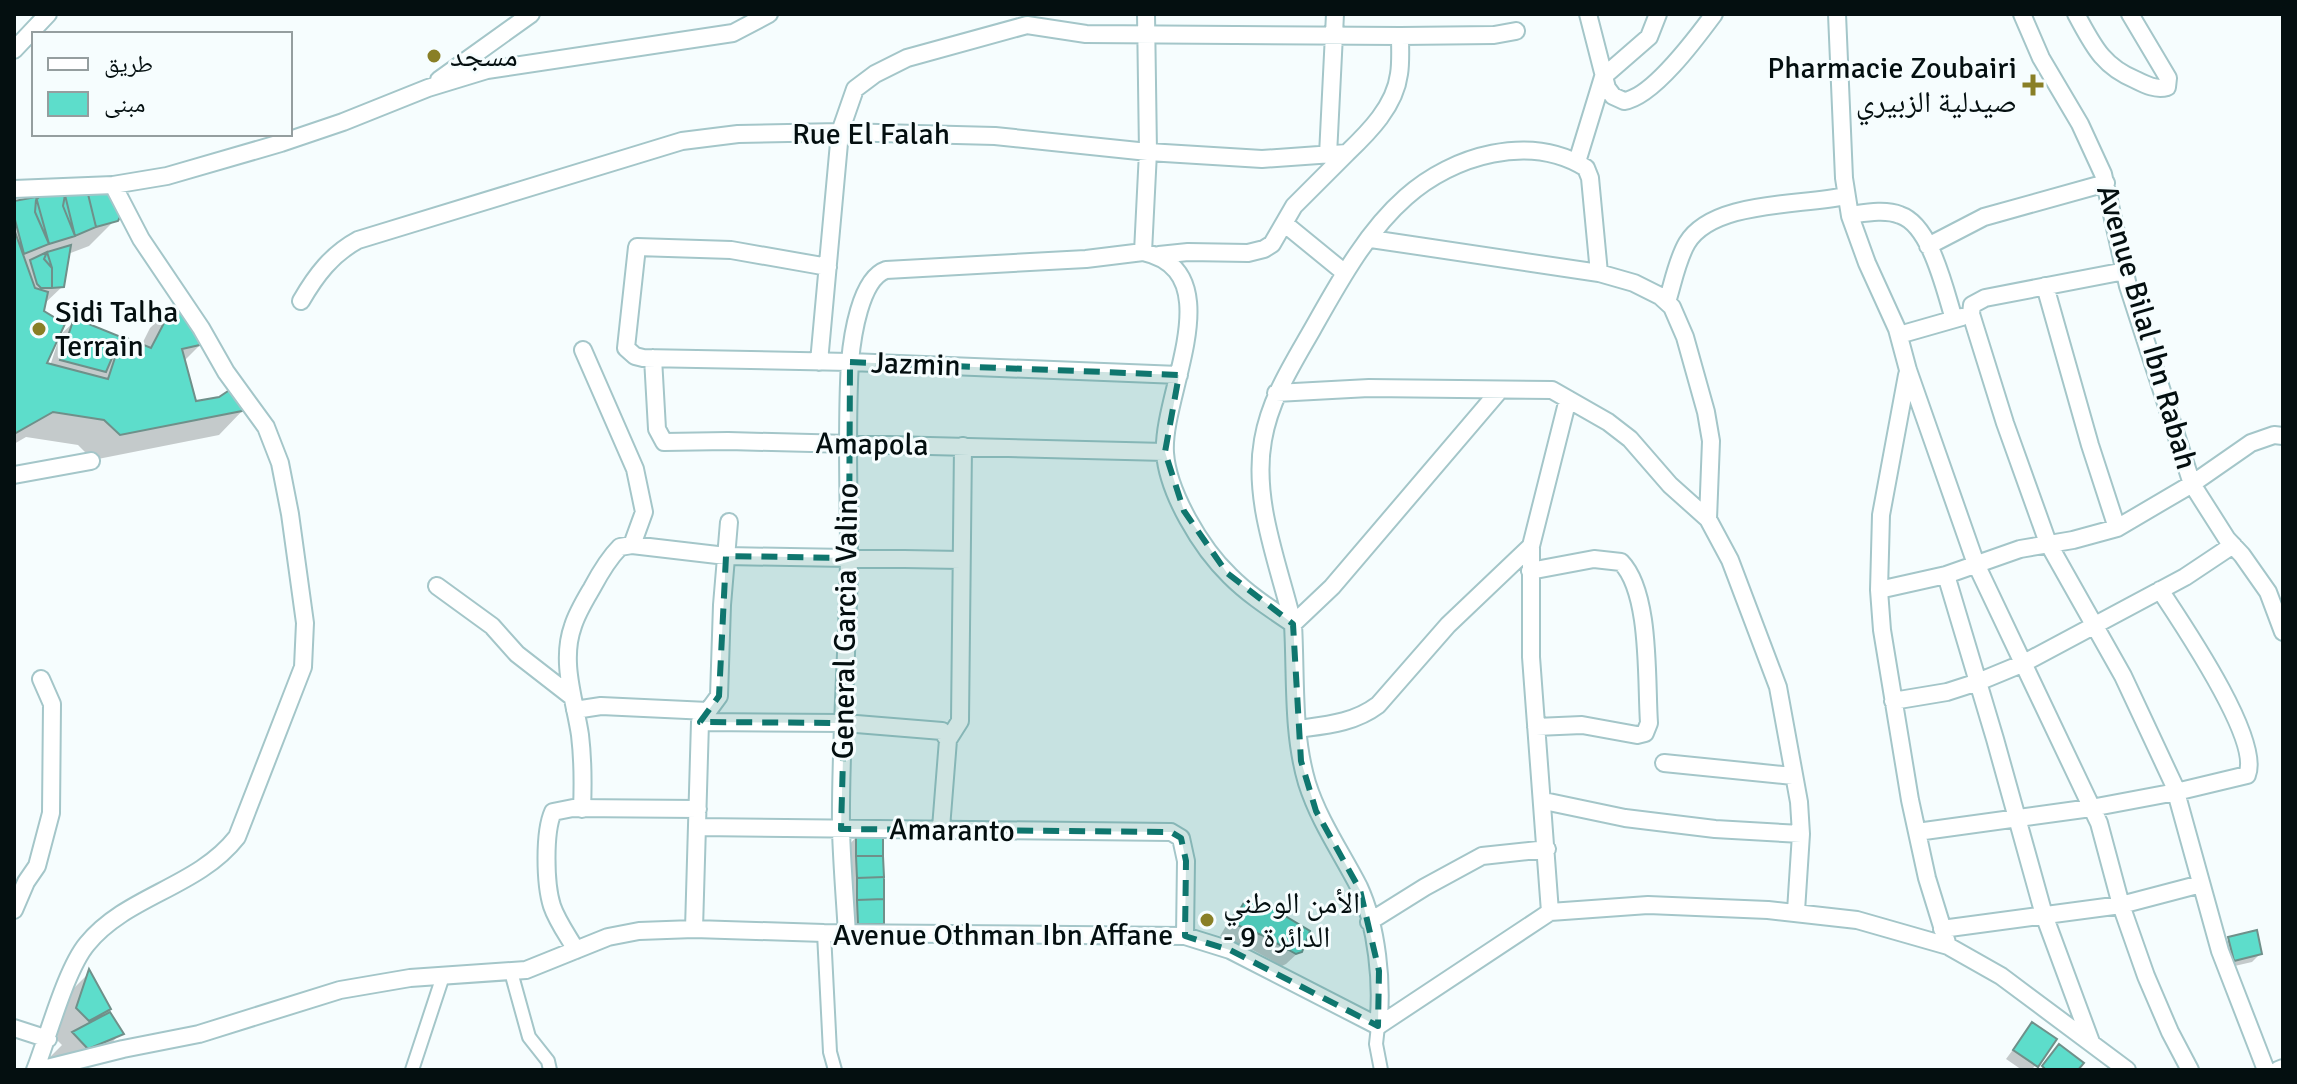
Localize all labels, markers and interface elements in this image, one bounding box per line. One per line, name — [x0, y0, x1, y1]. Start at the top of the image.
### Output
legend — [32, 32, 292, 136]
place label: مسجد — [450, 38, 518, 75]
marker: مسجد — [425, 47, 443, 65]
text: طريق — [104, 49, 153, 79]
place label: Pharmacie Zoubairi صيدلية الزبيري — [1767, 50, 2017, 126]
marker: Pharmacie Zoubairi صيدلية الزبيري — [2024, 76, 2042, 94]
text: مبنى — [104, 89, 145, 119]
street label: Rue El Falah — [792, 116, 950, 153]
street label: Avenue Bilal Ibn Rabah — [2088, 181, 2205, 474]
place label: Sidi Talha Terrain — [55, 294, 178, 365]
marker: Sidi Talha Terrain — [30, 320, 48, 338]
street label: Jazmin — [871, 344, 961, 385]
street label: Amapola — [815, 425, 929, 464]
street label: General Garcia Valino — [825, 482, 866, 760]
street label: Amaranto — [889, 811, 1015, 850]
place label: الأمن الوطني - الدائرة 9 — [1223, 885, 1360, 956]
marker: الأمن الوطني - الدائرة 9 — [1198, 911, 1216, 929]
street label: Avenue Othman Ibn Affane — [833, 917, 1173, 954]

